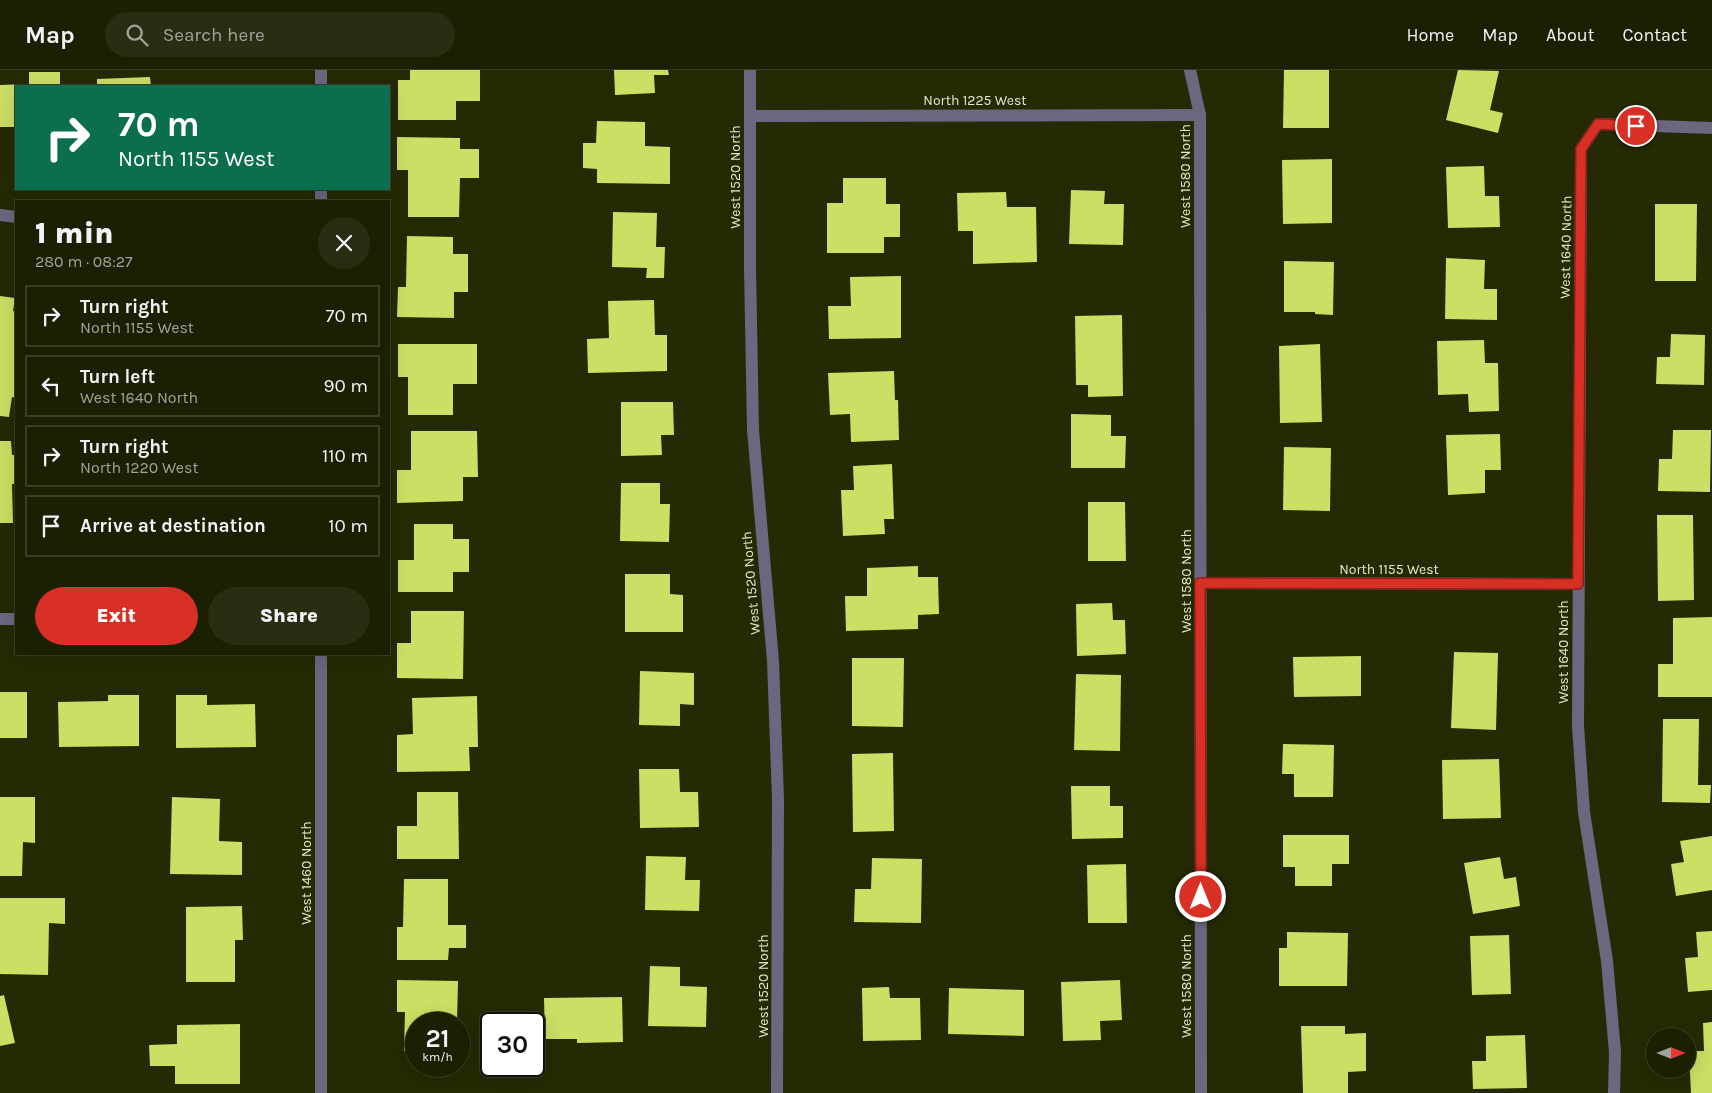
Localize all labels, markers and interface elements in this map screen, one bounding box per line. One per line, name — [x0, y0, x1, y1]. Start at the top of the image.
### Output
search box — [105, 12, 455, 57]
text: Map — [25, 21, 75, 49]
icon: search — [123, 21, 151, 49]
text: Search here — [163, 24, 265, 46]
text: Home — [1406, 24, 1454, 46]
text: Map — [1482, 24, 1518, 46]
text: About — [1546, 24, 1595, 46]
text: Contact — [1623, 24, 1687, 46]
street label: North 1225 West — [923, 92, 1027, 109]
text: 70 m — [118, 104, 200, 145]
icon: right — [35, 105, 100, 170]
pin — [1615, 105, 1657, 147]
icon: arrive — [1622, 112, 1650, 140]
street label: West 1580 North — [1177, 124, 1194, 228]
street label: West 1520 North — [727, 125, 744, 229]
text: North 1155 West — [118, 146, 275, 172]
street label: West 1640 North — [1557, 195, 1575, 299]
text: 1 min — [35, 215, 114, 251]
button: close — [318, 217, 370, 269]
text: 280 m · 08:27 — [35, 252, 133, 271]
text: Turn right — [80, 296, 169, 318]
icon: right — [37, 302, 65, 330]
text: 70 m — [326, 305, 368, 327]
text: North 1155 West — [80, 318, 194, 337]
text: Turn left — [80, 366, 155, 388]
icon: left — [37, 372, 65, 400]
text: 90 m — [323, 375, 368, 397]
text: West 1640 North — [80, 388, 198, 407]
text: Turn right — [80, 436, 169, 458]
icon: right — [37, 442, 65, 470]
text: 110 m — [322, 445, 368, 467]
text: North 1220 West — [80, 458, 199, 477]
icon: arrive — [37, 512, 65, 540]
text: Arrive at destination — [80, 515, 266, 537]
text: 10 m — [328, 515, 368, 537]
street label: West 1580 North — [1178, 529, 1195, 633]
street label: West 1520 North — [738, 531, 764, 635]
street label: North 1155 West — [1339, 561, 1439, 578]
button: Exit — [35, 587, 198, 645]
button: Share — [208, 587, 370, 645]
street label: West 1640 North — [1555, 600, 1572, 704]
street label: West 1460 North — [298, 821, 315, 925]
position arrow — [1174, 870, 1226, 922]
street label: West 1520 North — [755, 934, 772, 1038]
street label: West 1580 North — [1178, 934, 1195, 1038]
speed limit sign: 30 — [480, 1012, 545, 1077]
text: 21 — [425, 1024, 450, 1053]
north arrow — [1646, 1028, 1696, 1078]
map controls — [1646, 1028, 1696, 1078]
text: km/h — [422, 1050, 453, 1064]

